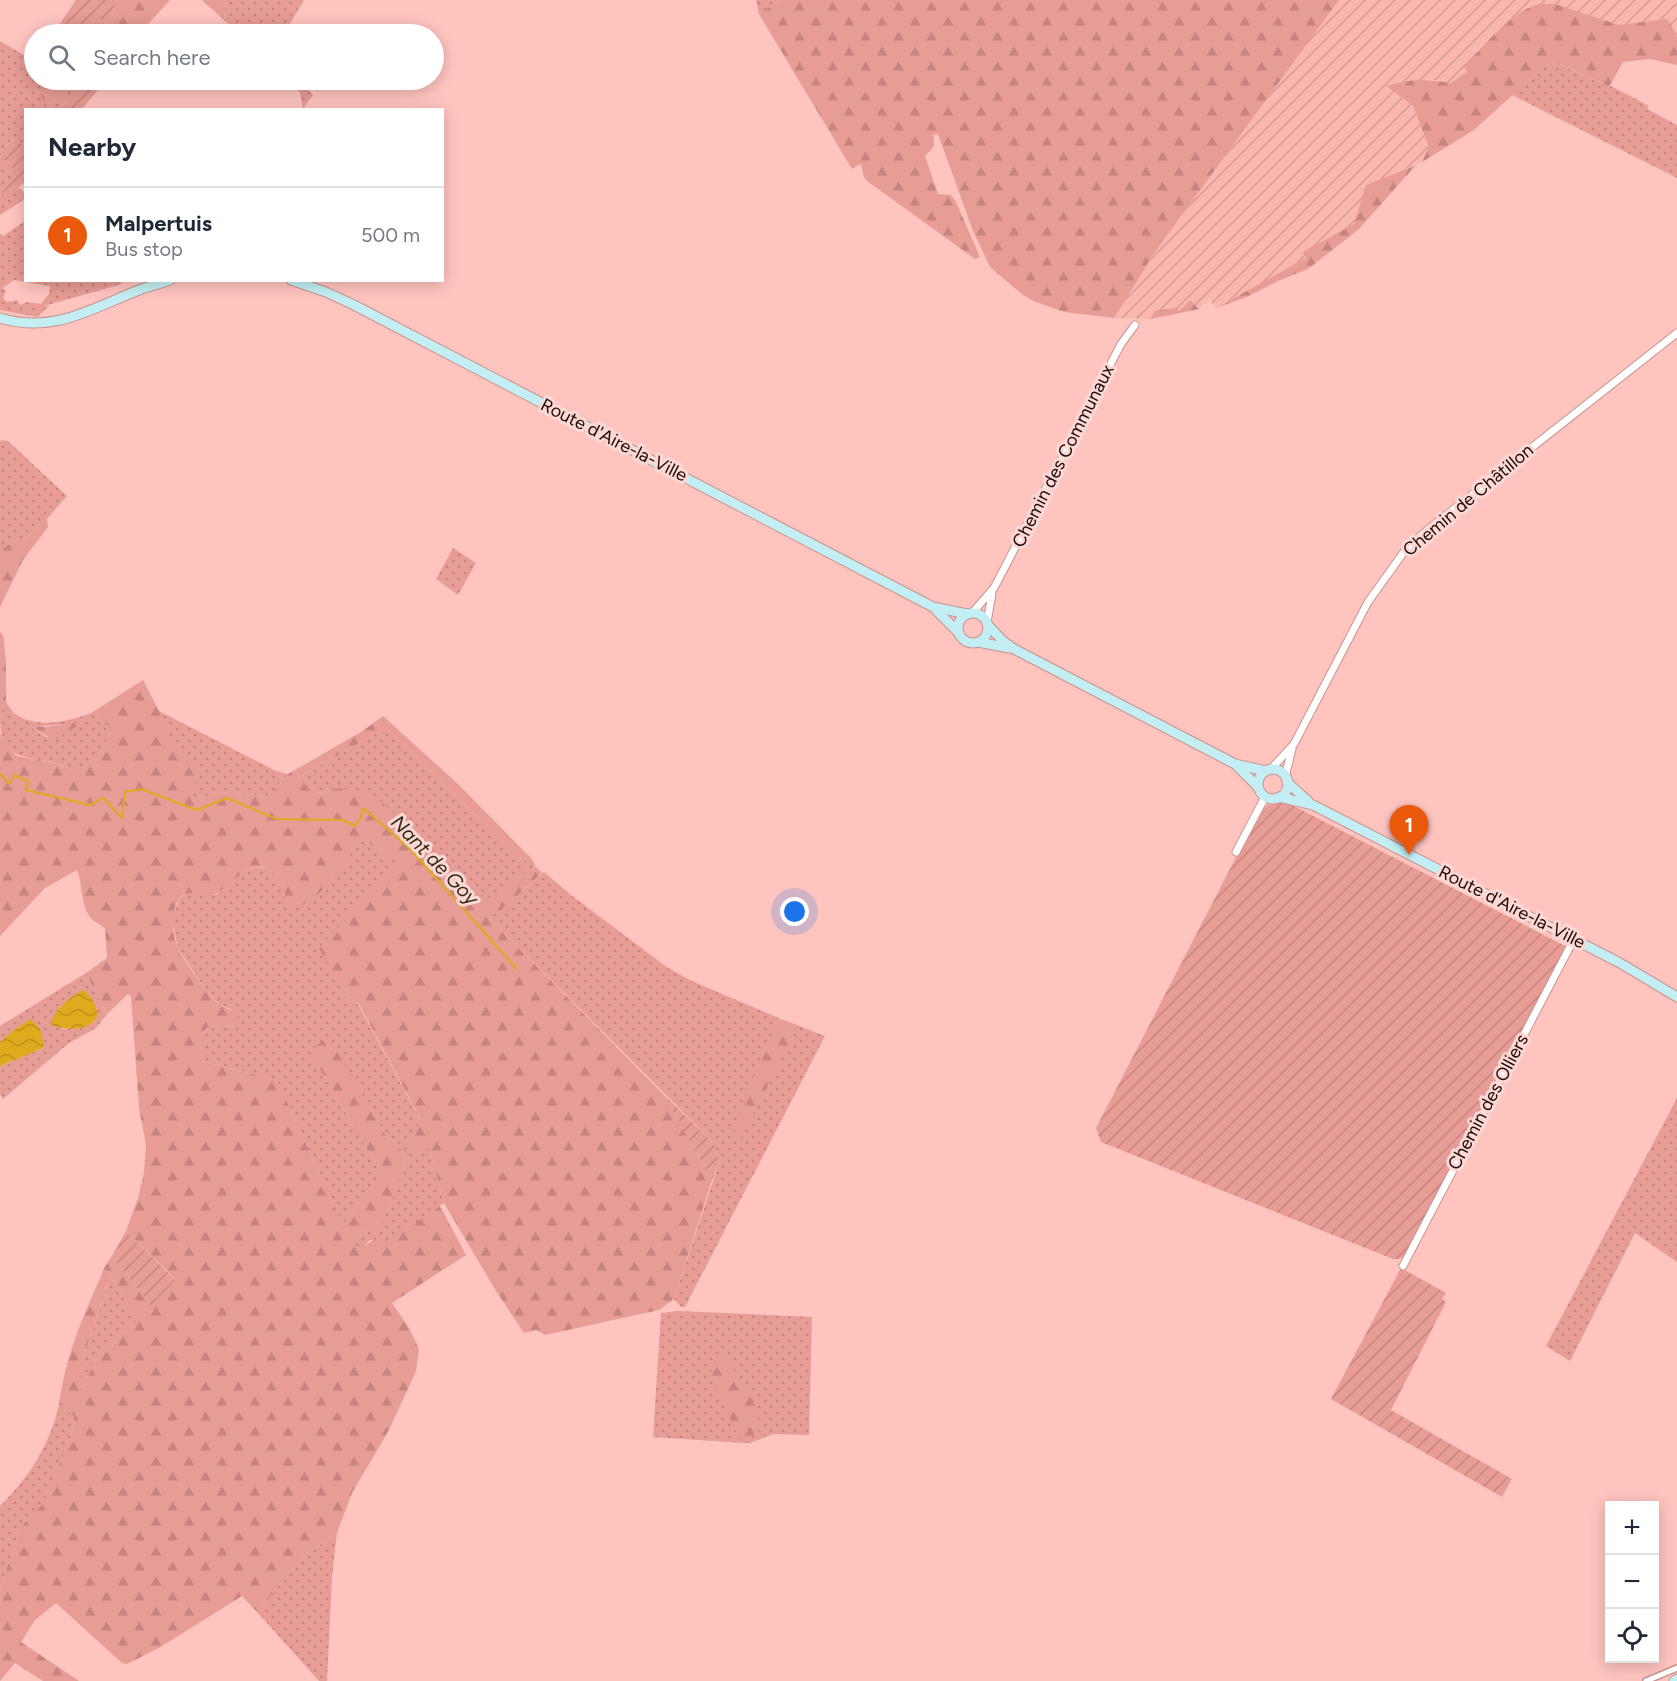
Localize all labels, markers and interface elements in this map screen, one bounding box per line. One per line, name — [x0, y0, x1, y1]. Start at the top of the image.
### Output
search box — [24, 24, 444, 90]
icon: search — [45, 41, 78, 74]
text: Search here — [93, 44, 211, 71]
text: Nearby — [48, 131, 136, 163]
text: Malpertuis — [105, 210, 212, 237]
text: 1 — [63, 223, 72, 247]
text: 500 m — [361, 223, 420, 247]
text: Bus stop — [105, 237, 183, 261]
street label: Chemin des Communaux — [1007, 361, 1119, 551]
street label: Route d'Aire-la-Ville — [537, 393, 691, 487]
street label: Chemin de Châtillon — [1398, 439, 1538, 561]
pin: 1 — [1390, 806, 1428, 855]
water label: Nant de Goy — [386, 810, 485, 911]
street label: Route d'Aire-la-Ville — [1435, 860, 1589, 954]
your location — [780, 897, 809, 926]
street label: Chemin des Olliers — [1443, 1030, 1533, 1174]
map controls — [1605, 1501, 1659, 1663]
button: + — [1605, 1501, 1659, 1555]
button: − — [1605, 1555, 1659, 1609]
button: locate — [1605, 1609, 1659, 1663]

